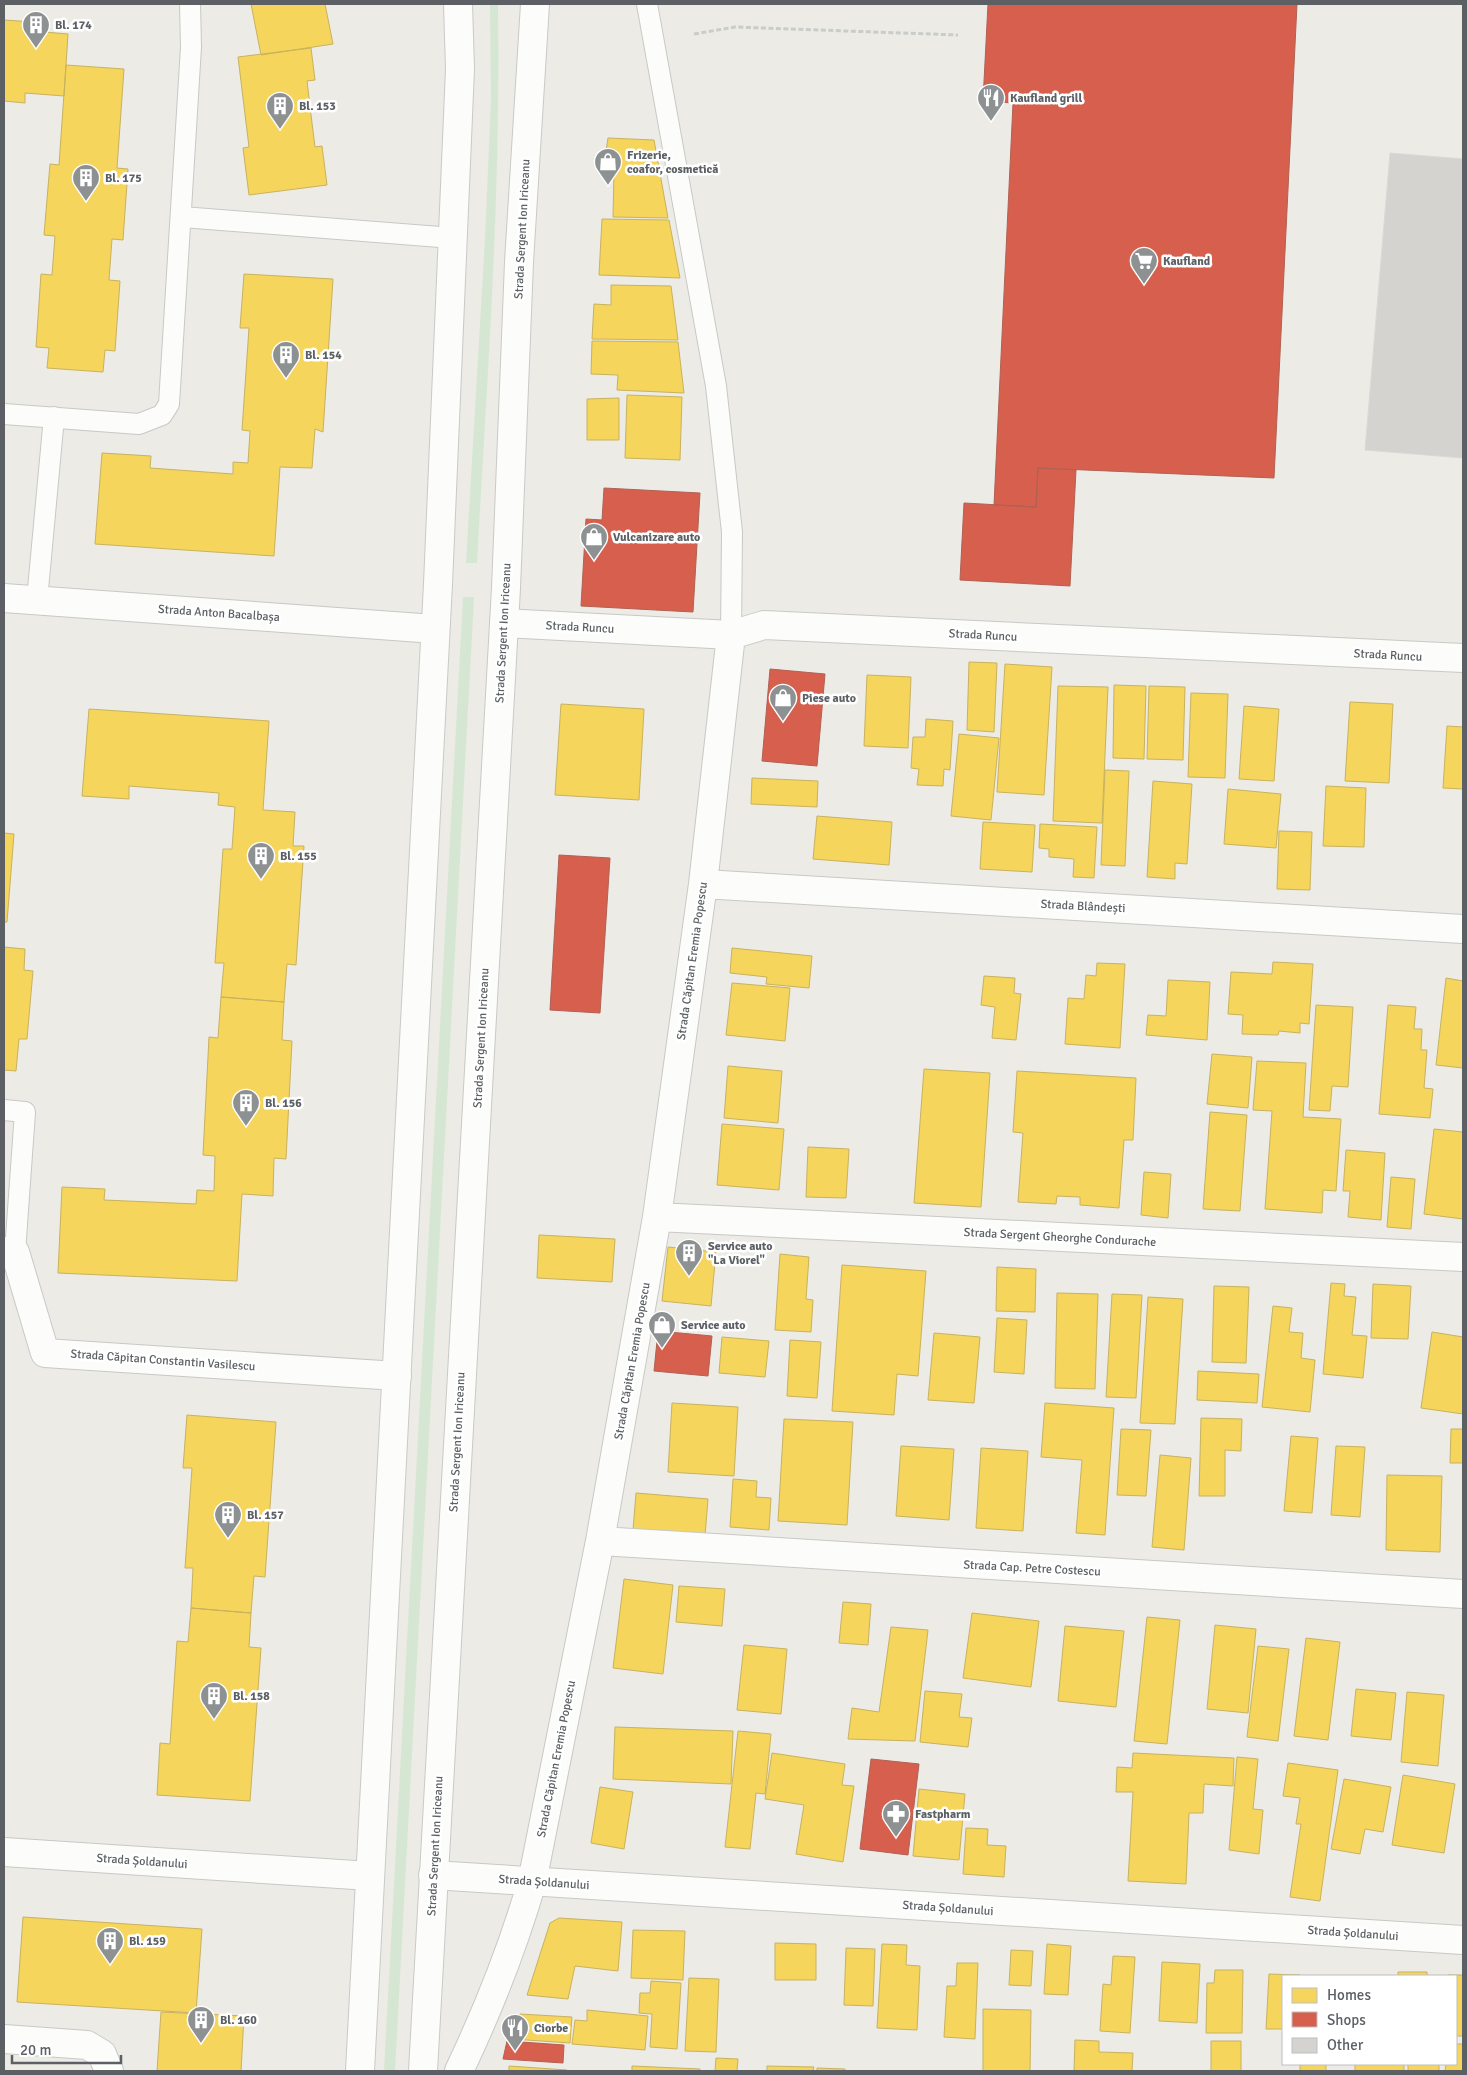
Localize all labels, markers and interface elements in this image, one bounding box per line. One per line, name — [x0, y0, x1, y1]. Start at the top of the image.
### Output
building icon: Bl. 174 — [21, 10, 51, 49]
place label: Bl. 174 — [55, 18, 92, 33]
restaurant icon: Kaufland grill — [976, 83, 1006, 122]
building icon: Bl. 153 — [265, 91, 295, 130]
place label: Kaufland grill — [1010, 91, 1082, 106]
place label: Bl. 153 — [299, 99, 336, 114]
shop icon: Frizerie, coafor, cosmetică — [593, 147, 623, 186]
place label: Frizerie, coafor, cosmetică — [627, 148, 718, 177]
street label: Strada Sergent Ion Iriceanu — [511, 159, 534, 299]
building icon: Bl. 175 — [71, 163, 101, 202]
place label: Bl. 175 — [105, 171, 142, 186]
supermarket icon: Kaufland — [1129, 246, 1159, 285]
place label: Kaufland — [1163, 254, 1211, 269]
building icon: Bl. 154 — [271, 340, 301, 379]
place label: Bl. 154 — [305, 348, 342, 363]
shop icon: Vulcanizare auto — [579, 522, 609, 561]
place label: Vulcanizare auto — [613, 530, 700, 545]
street label: Strada Sergent Ion Iriceanu — [492, 563, 515, 703]
street label: Strada Anton Bacalbașa — [158, 602, 280, 625]
street label: Strada Runcu — [545, 618, 615, 637]
street label: Strada Runcu — [948, 626, 1018, 645]
street label: Strada Runcu — [1353, 646, 1423, 665]
shop icon: Piese auto — [768, 683, 798, 722]
place label: Piese auto — [802, 691, 856, 706]
building icon: Bl. 155 — [246, 841, 276, 880]
place label: Bl. 155 — [280, 849, 317, 864]
street label: Strada Căpitan Eremia Popescu — [674, 881, 711, 1041]
street label: Strada Blândești — [1040, 897, 1126, 916]
street label: Strada Sergent Ion Iriceanu — [470, 968, 493, 1108]
building icon: Bl. 156 — [231, 1088, 261, 1127]
place label: Bl. 156 — [265, 1096, 302, 1111]
street label: Strada Sergent Gheorghe Condurache — [963, 1225, 1157, 1250]
building icon: Service auto "La Viorel" — [674, 1238, 704, 1277]
place label: Service auto "La Viorel" — [708, 1239, 773, 1268]
street label: Strada Căpitan Eremia Popescu — [611, 1281, 654, 1441]
shop icon: Service auto — [647, 1310, 677, 1349]
place label: Service auto — [681, 1318, 746, 1333]
street label: Strada Căpitan Constantin Vasilescu — [70, 1347, 256, 1374]
street label: Strada Sergent Ion Iriceanu — [446, 1372, 469, 1512]
building icon: Bl. 157 — [213, 1500, 243, 1539]
place label: Bl. 157 — [247, 1508, 284, 1523]
street label: Strada Cap. Petre Costescu — [963, 1557, 1101, 1580]
street label: Strada Căpitan Eremia Popescu — [534, 1679, 579, 1839]
building icon: Bl. 158 — [199, 1681, 229, 1720]
place label: Bl. 158 — [233, 1689, 270, 1704]
street label: Strada Sergent Ion Iriceanu — [424, 1776, 447, 1916]
pharmacy icon: Fastpharm — [881, 1799, 911, 1838]
place label: Fastpharm — [915, 1807, 971, 1822]
street label: Strada Șoldanului — [96, 1851, 188, 1872]
street label: Strada Șoldanului — [498, 1872, 590, 1893]
street label: Strada Șoldanului — [902, 1898, 994, 1919]
street label: Strada Șoldanului — [1307, 1923, 1399, 1944]
building icon: Bl. 159 — [95, 1926, 125, 1965]
place label: Bl. 159 — [129, 1934, 166, 1949]
legend — [1282, 1975, 1457, 2065]
text: Homes — [1327, 1986, 1371, 2004]
building icon: Bl. 160 — [186, 2005, 216, 2044]
text: Shops — [1327, 2011, 1366, 2029]
place label: Bl. 160 — [220, 2013, 257, 2028]
restaurant icon: Ciorbe — [500, 2013, 530, 2052]
place label: Ciorbe — [534, 2021, 568, 2036]
scale bar — [12, 2032, 121, 2064]
text: Other — [1327, 2036, 1364, 2054]
text: 20 m — [20, 2041, 51, 2059]

